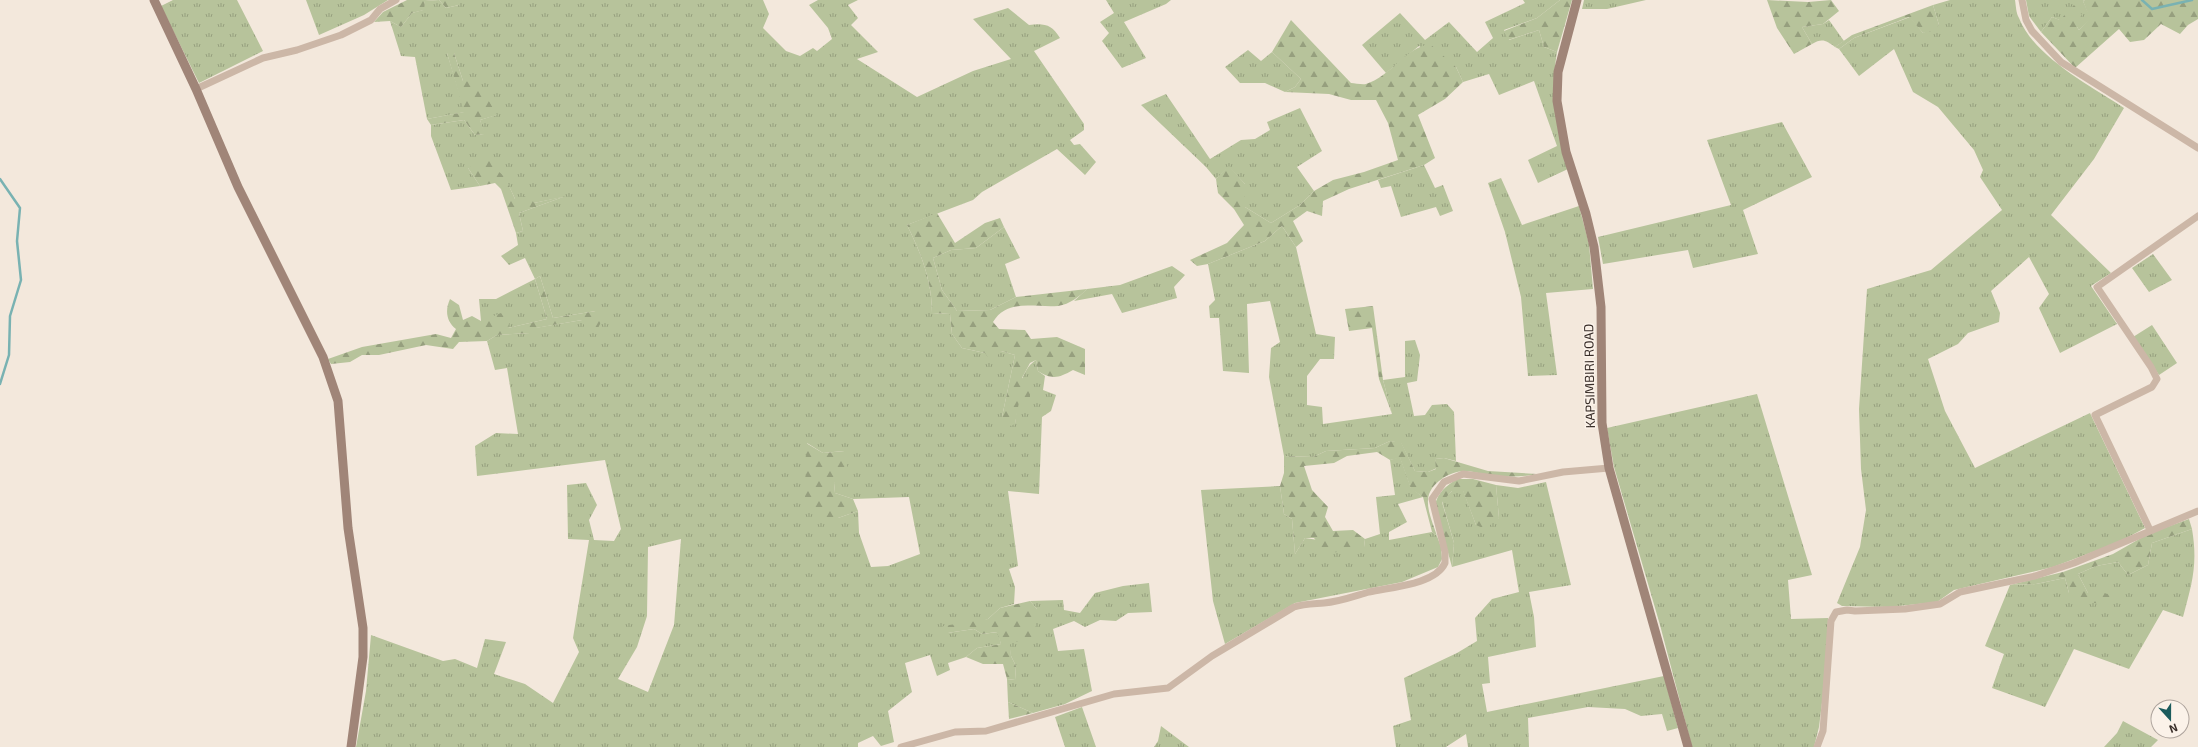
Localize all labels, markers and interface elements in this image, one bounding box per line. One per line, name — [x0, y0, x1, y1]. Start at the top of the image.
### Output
street label: KAPSIMBIRI ROAD — [1580, 324, 1598, 428]
north arrow — [2150, 699, 2190, 739]
text: N — [2168, 721, 2180, 736]

